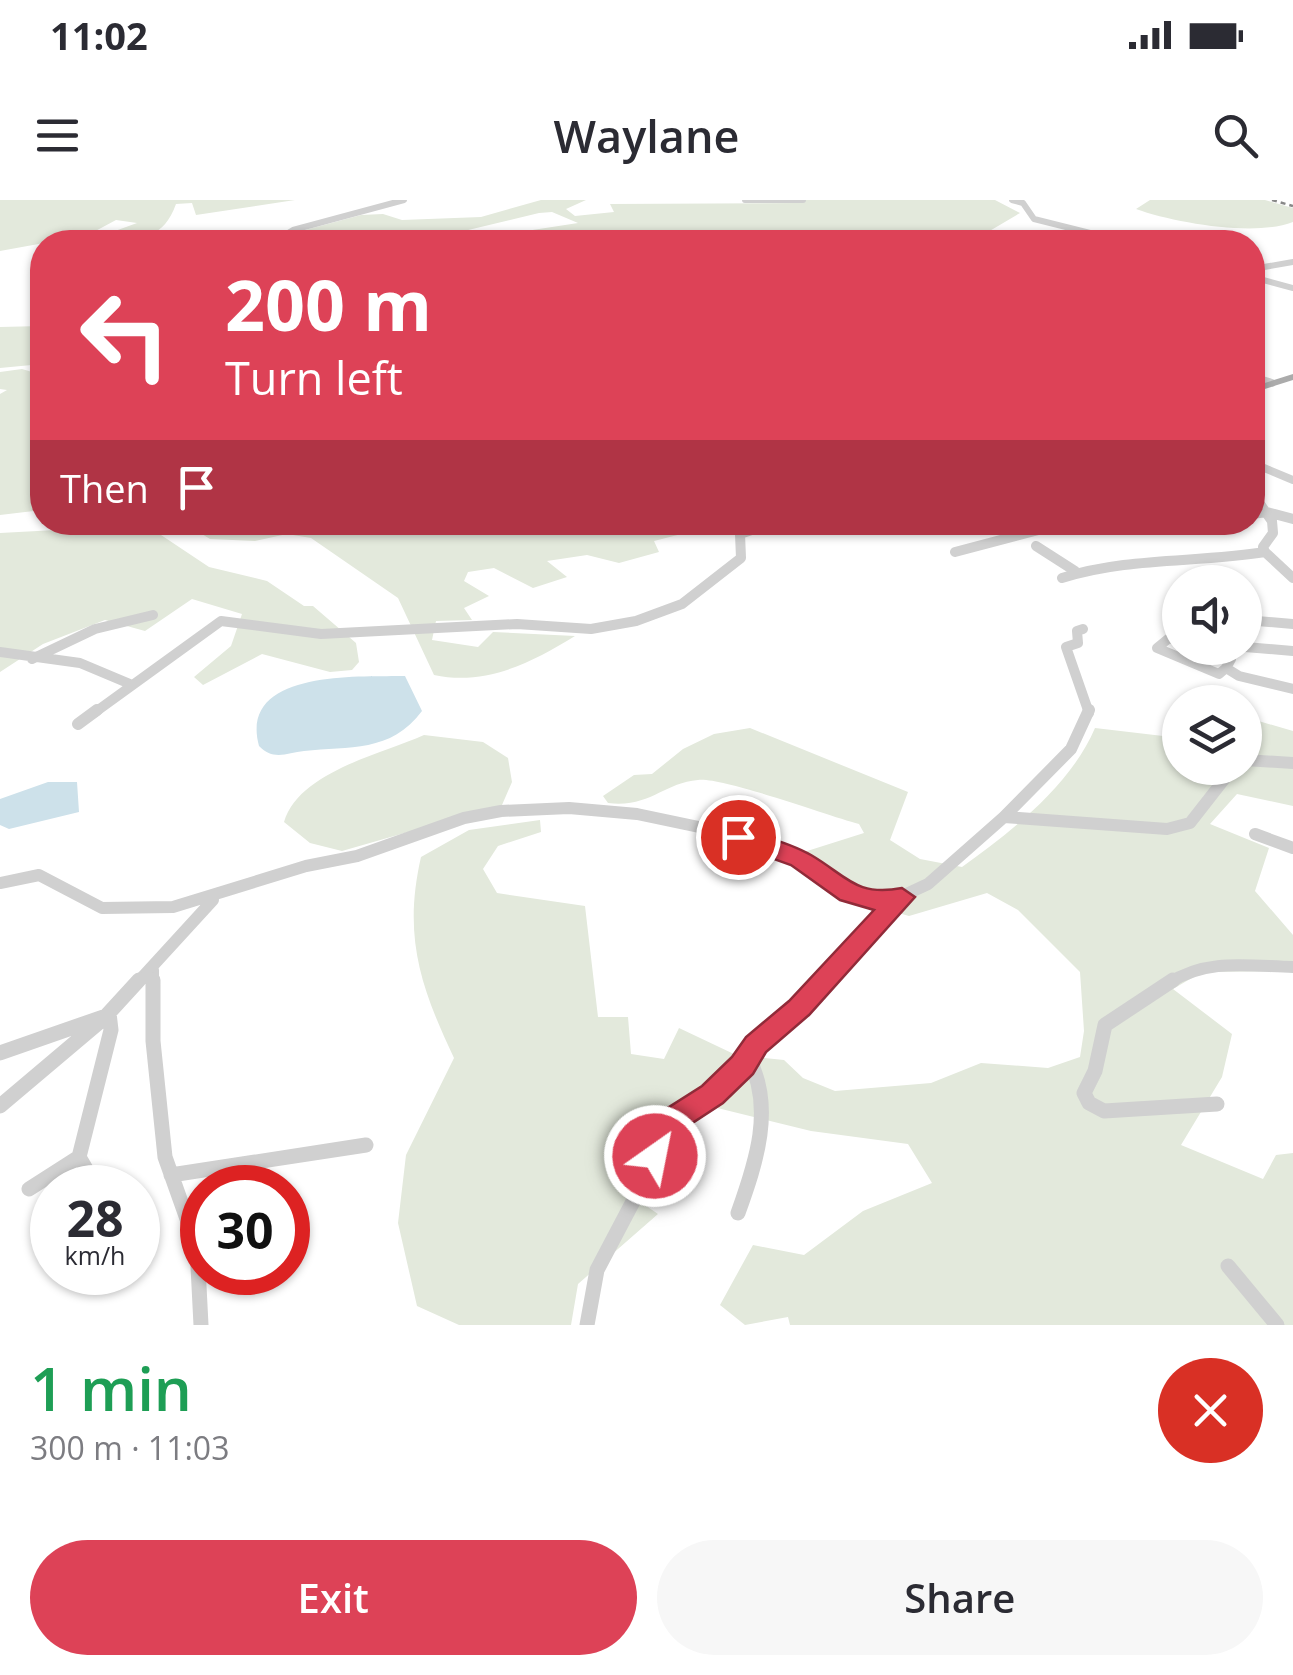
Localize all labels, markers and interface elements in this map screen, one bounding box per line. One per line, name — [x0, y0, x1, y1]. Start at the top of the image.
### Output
text: 11:02 — [50, 9, 148, 61]
text: Waylane — [554, 105, 739, 166]
icon: menu — [30, 108, 85, 163]
icon: search — [1208, 108, 1263, 163]
text: 200 m — [225, 256, 432, 352]
icon: left — [60, 270, 190, 400]
text: Turn left — [225, 347, 403, 408]
icon: arrive — [169, 460, 224, 515]
text: Then — [60, 462, 149, 514]
map controls — [1162, 565, 1262, 785]
button: sound — [1162, 565, 1262, 665]
button: layers — [1162, 685, 1262, 785]
pin — [696, 795, 781, 880]
icon: arrive — [711, 810, 766, 865]
position arrow — [603, 1104, 707, 1208]
speed limit sign: 30 — [180, 1165, 310, 1295]
text: 28 — [66, 1184, 124, 1252]
text: km/h — [65, 1238, 125, 1272]
text: 1 min — [30, 1347, 192, 1429]
button: close — [1158, 1358, 1263, 1463]
text: 300 m · 11:03 — [30, 1426, 229, 1469]
button: Exit — [30, 1540, 637, 1655]
button: Share — [657, 1540, 1263, 1655]

